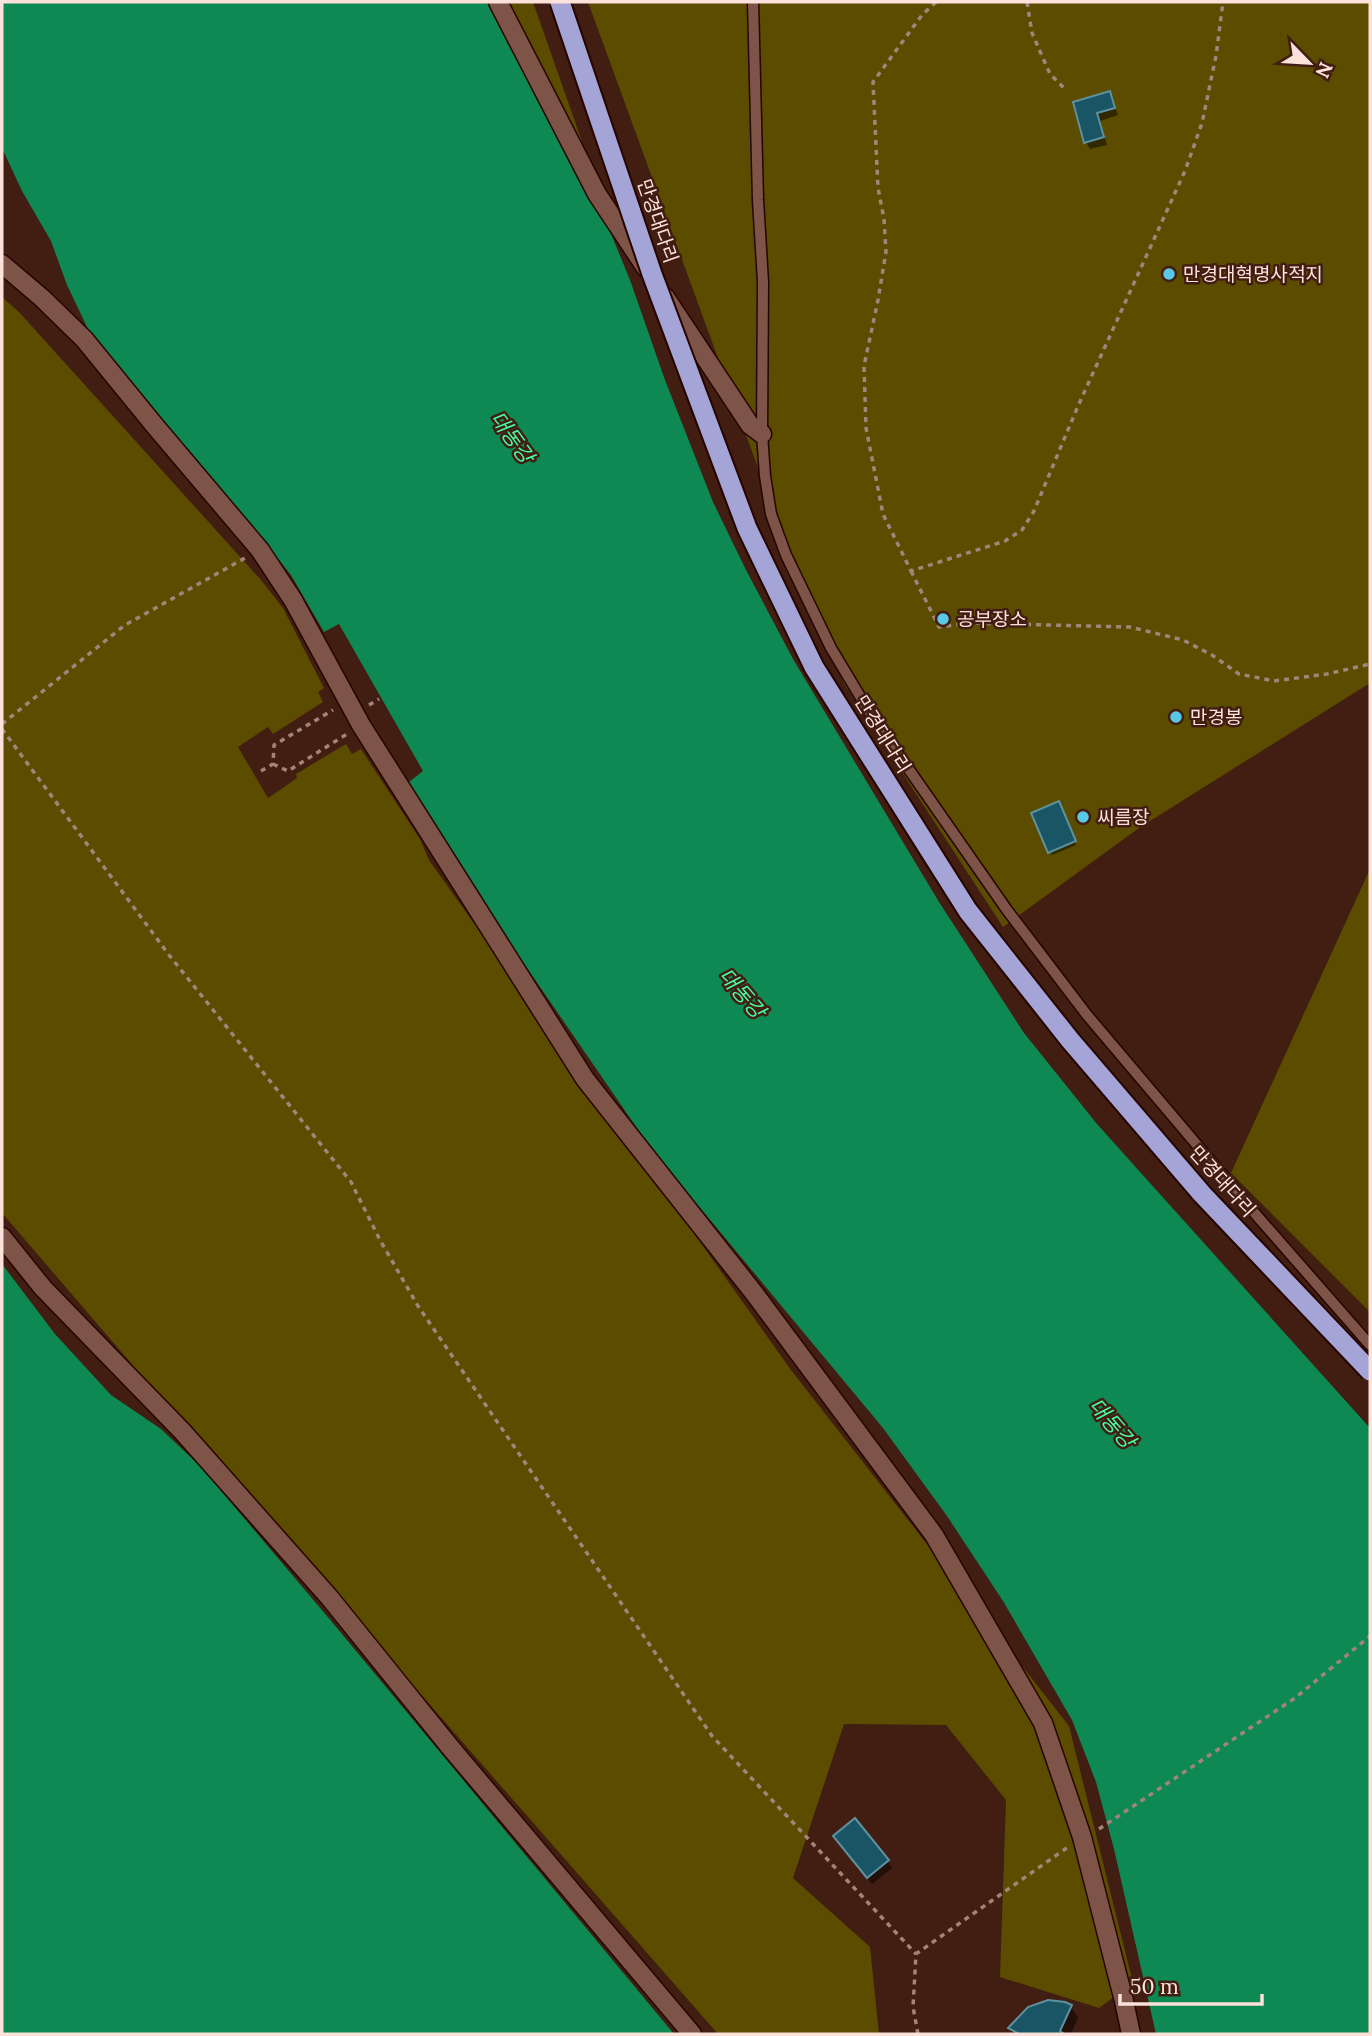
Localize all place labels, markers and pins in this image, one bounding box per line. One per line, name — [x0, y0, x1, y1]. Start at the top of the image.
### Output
place label: 만경대혁명사적지 — [1183, 262, 1323, 286]
marker: 만경대혁명사적지 — [1161, 266, 1177, 282]
place label: 공부장소 — [957, 607, 1027, 631]
marker: 공부장소 — [935, 611, 951, 627]
place label: 만경봉 — [1190, 705, 1242, 729]
marker: 만경봉 — [1168, 709, 1184, 725]
place label: 씨름장 — [1097, 805, 1149, 829]
marker: 씨름장 — [1075, 809, 1091, 825]

